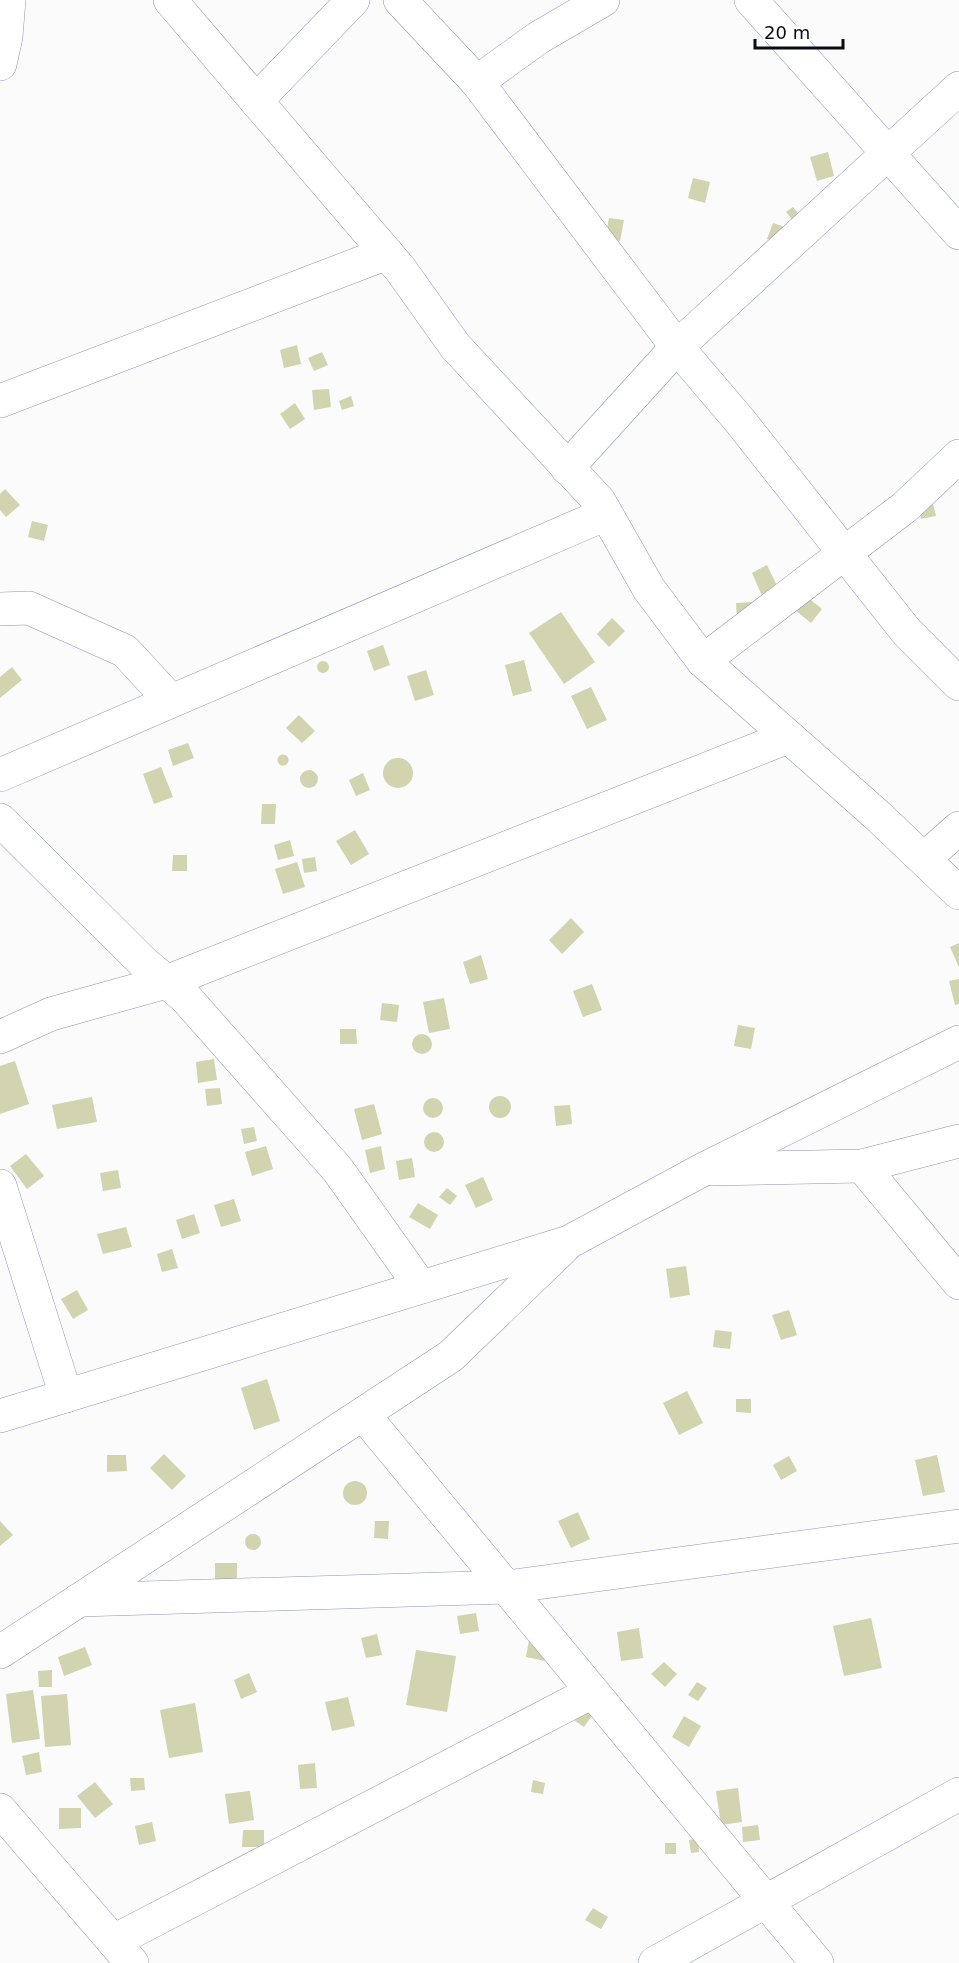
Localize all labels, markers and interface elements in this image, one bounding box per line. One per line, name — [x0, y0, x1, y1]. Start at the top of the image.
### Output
scale bar — [755, 12, 844, 50]
text: 20 m — [764, 22, 810, 43]

